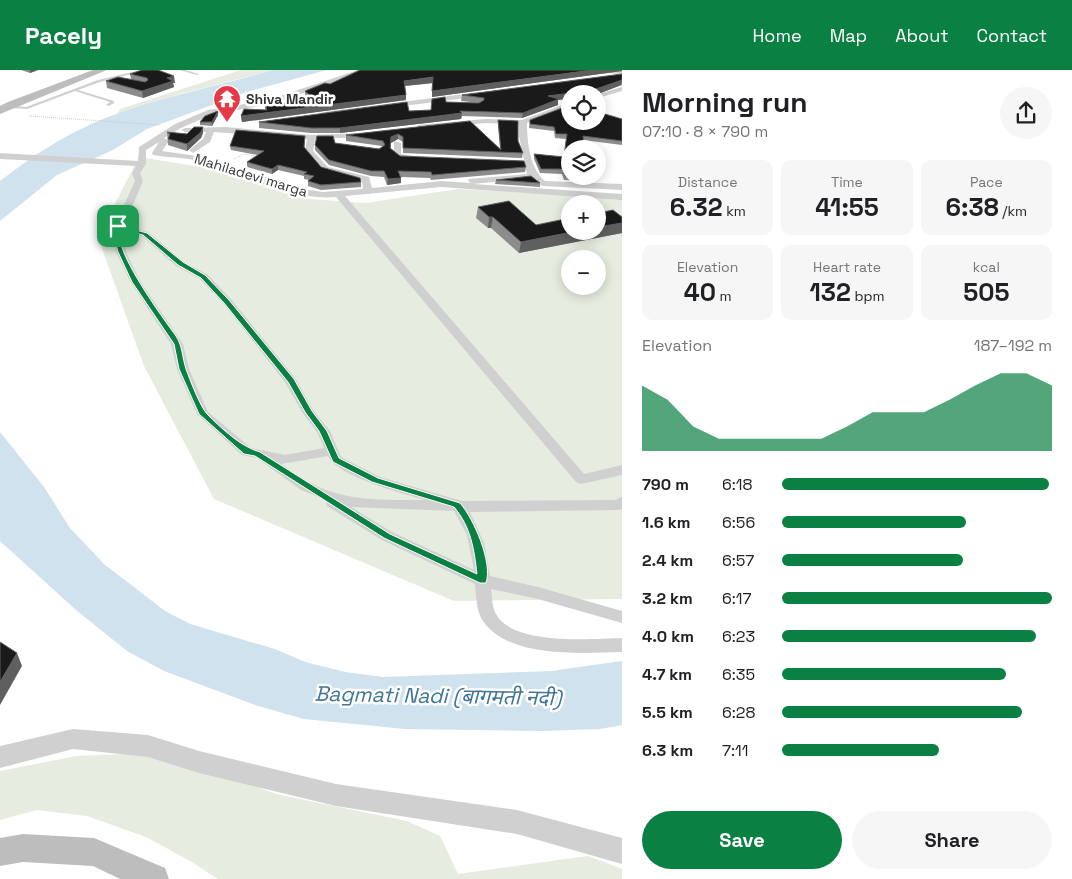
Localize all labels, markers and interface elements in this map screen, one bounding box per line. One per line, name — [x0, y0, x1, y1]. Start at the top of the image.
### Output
text: Pacely — [25, 20, 102, 51]
text: Home — [753, 24, 802, 47]
text: Map — [830, 24, 867, 47]
text: About — [895, 24, 949, 47]
text: Contact — [977, 24, 1047, 47]
temple icon: Shiva Mandir — [212, 84, 242, 123]
text: Morning run — [642, 84, 807, 120]
map controls — [561, 85, 606, 295]
button: locate — [561, 85, 606, 130]
button: share — [1000, 87, 1052, 139]
place label: Shiva Mandir — [246, 90, 334, 108]
text: 07:10 · 8 × 790 m — [642, 121, 768, 142]
button: layers — [561, 140, 606, 185]
street label: Mahiladevi marga — [192, 149, 310, 201]
text: Distance — [678, 173, 737, 191]
text: Time — [831, 173, 863, 191]
text: Pace — [970, 173, 1003, 191]
text: 6.32 — [670, 191, 723, 223]
text: 41:55 — [815, 191, 879, 223]
text: 6:38 — [946, 191, 999, 223]
button: + — [561, 195, 606, 240]
text: km — [723, 202, 746, 220]
text: /km — [999, 202, 1027, 220]
pin — [97, 205, 139, 247]
icon: arrive — [104, 212, 132, 240]
button: − — [561, 250, 606, 295]
text: Elevation — [677, 258, 738, 276]
text: Heart rate — [813, 258, 881, 276]
text: kcal — [973, 258, 1000, 276]
text: 40 — [684, 276, 716, 308]
text: 132 — [809, 276, 851, 308]
text: 505 — [963, 276, 1009, 308]
text: m — [716, 287, 732, 305]
text: bpm — [851, 287, 885, 305]
text: Elevation — [642, 335, 712, 356]
text: 187–192 m — [974, 335, 1052, 356]
text: 790 m — [642, 474, 689, 495]
text: 6:18 — [722, 474, 753, 495]
text: 1.6 km — [642, 512, 690, 533]
text: 6:56 — [722, 512, 755, 533]
text: 2.4 km — [642, 550, 693, 571]
text: 6:57 — [722, 550, 754, 571]
text: 3.2 km — [642, 588, 693, 609]
text: 6:17 — [722, 588, 752, 609]
text: 4.0 km — [642, 626, 694, 647]
text: 6:23 — [722, 626, 755, 647]
text: 4.7 km — [642, 664, 692, 685]
text: 6:35 — [722, 664, 755, 685]
water label: Bagmati Nadi (बागमती नदी) — [314, 680, 564, 711]
text: 5.5 km — [642, 702, 693, 723]
text: 6:28 — [722, 702, 755, 723]
text: 6.3 km — [642, 740, 693, 761]
text: 7:11 — [722, 740, 748, 761]
button: Save — [642, 811, 842, 869]
button: Share — [852, 811, 1052, 869]

